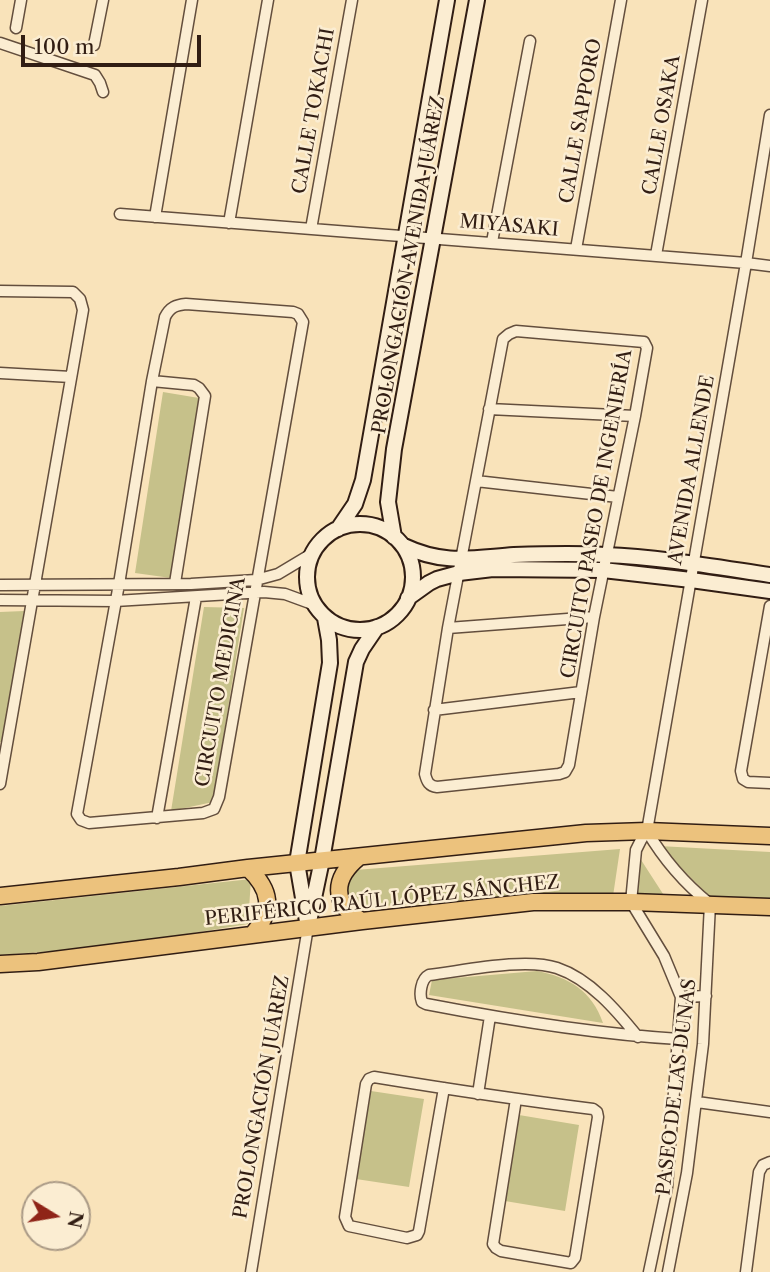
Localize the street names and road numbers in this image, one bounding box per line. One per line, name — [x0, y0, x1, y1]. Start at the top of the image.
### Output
street label: CALLE TOKACHI — [288, 26, 340, 196]
street label: CALLE SAPPORO — [555, 37, 607, 205]
street label: CALLE OSAKA — [638, 53, 686, 197]
street label: PROLONGACIÓN AVENIDA JUÁREZ — [368, 94, 450, 436]
street label: MIYASAKI — [458, 210, 560, 242]
street label: CIRCUITO PASEO DE INGENIERÍA — [557, 348, 637, 680]
street label: AVENIDA ALLENDE — [664, 373, 720, 567]
street label: CIRCUITO MEDICINA — [191, 575, 251, 789]
street label: PERIFÉRICO RAÚL LÓPEZ SÁNCHEZ — [203, 871, 561, 931]
street label: PROLONGACIÓN JUÁREZ — [229, 974, 295, 1220]
street label: PASEO DE LAS DUNAS — [652, 977, 702, 1197]

